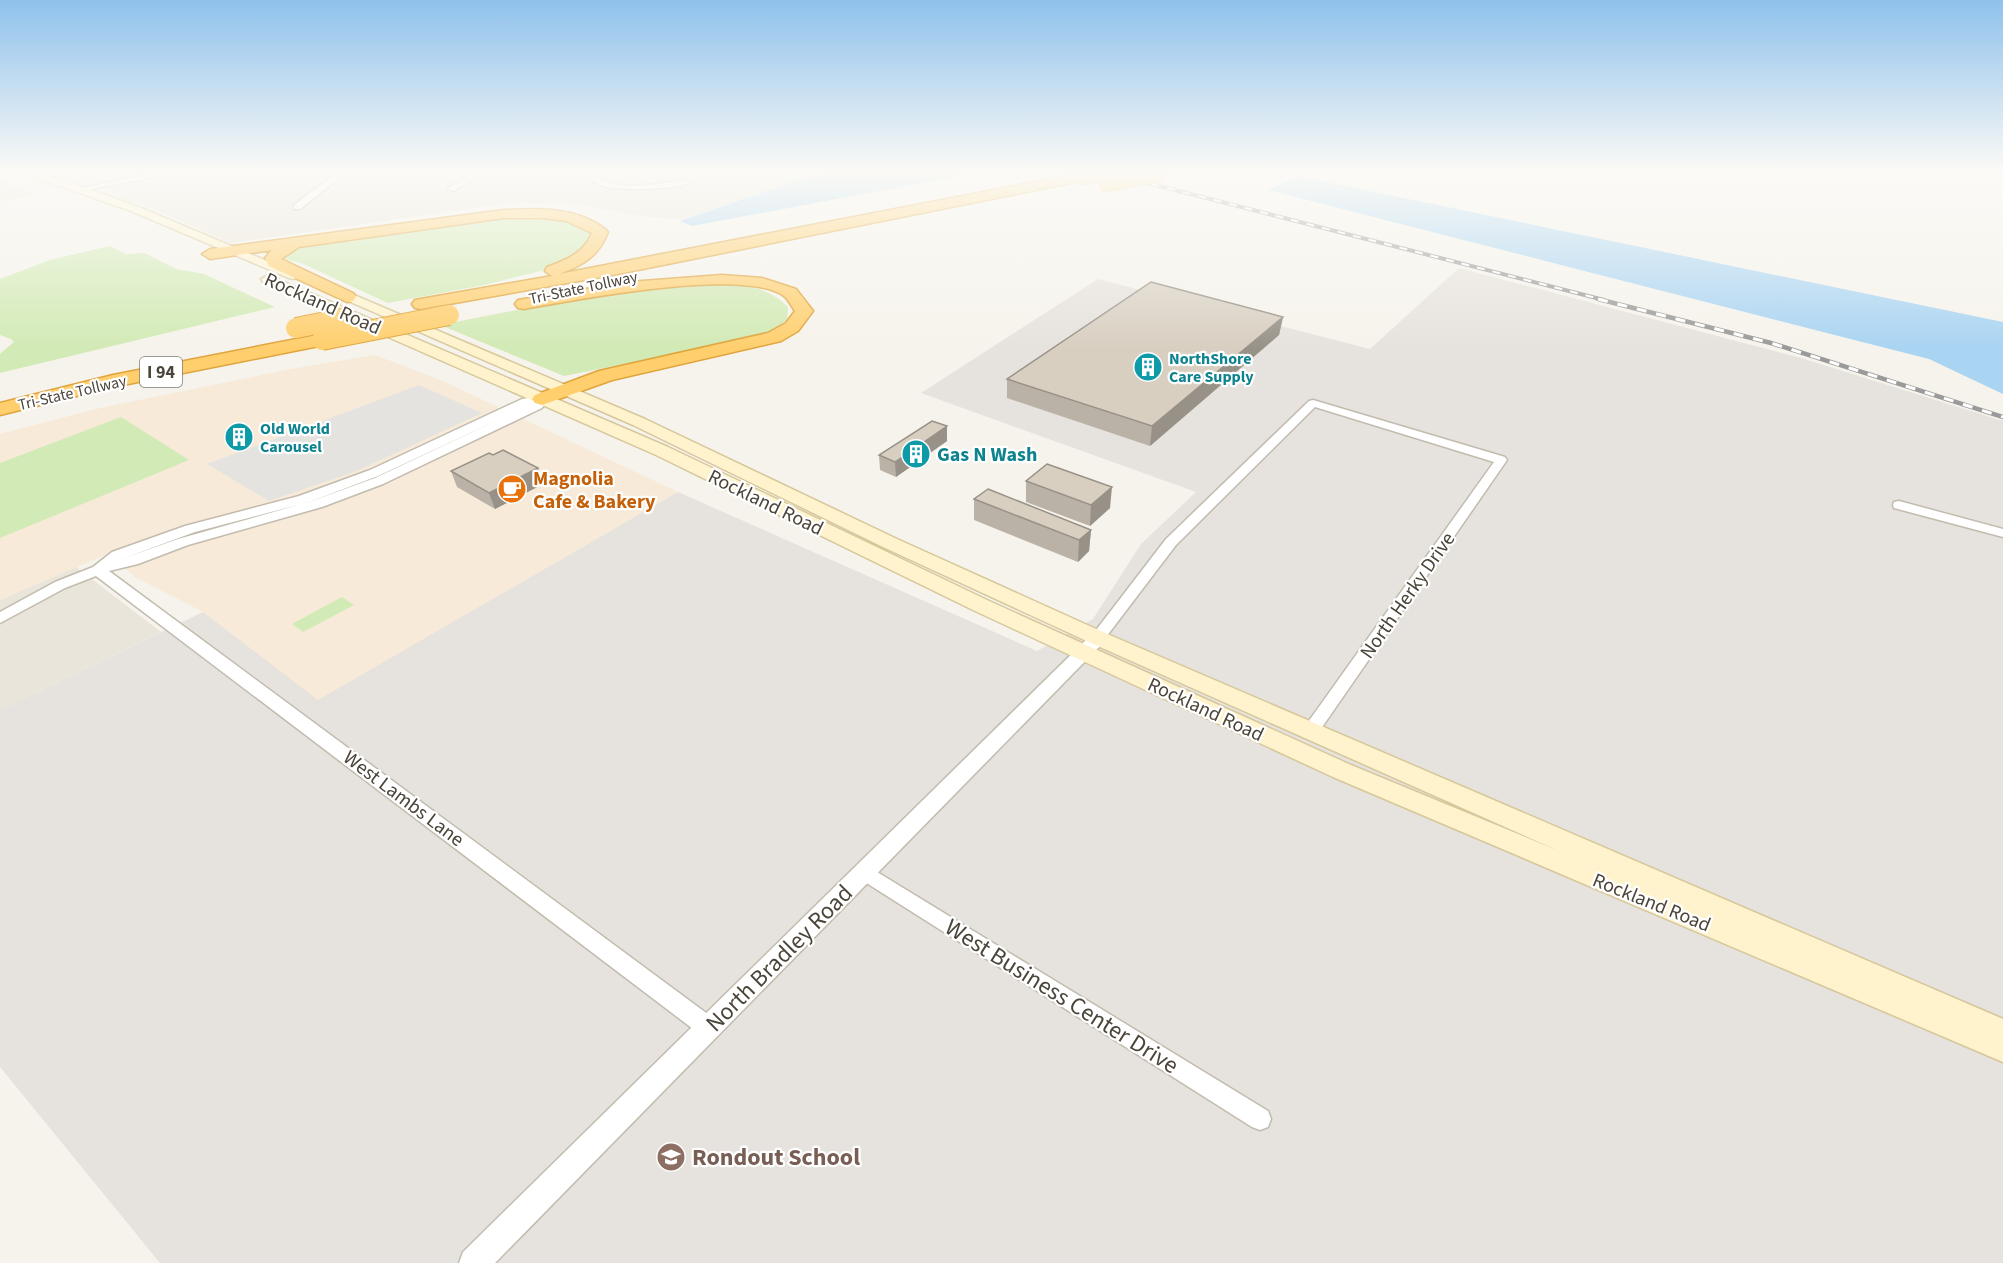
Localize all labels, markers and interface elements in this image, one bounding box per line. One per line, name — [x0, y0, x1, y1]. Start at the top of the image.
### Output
street label: Rockland Road — [260, 266, 385, 342]
street label: Tri-State Tollway — [527, 266, 640, 310]
place label: NorthShore Care Supply — [1169, 348, 1254, 388]
building icon: NorthShore Care Supply — [1132, 351, 1164, 383]
road number: I 94 — [140, 357, 182, 387]
street label: Tri-State Tollway — [16, 370, 129, 416]
place label: Old World Carousel — [260, 418, 330, 458]
building icon: Old World Carousel — [223, 421, 255, 453]
building icon: Gas N Wash — [900, 438, 932, 470]
place label: Gas N Wash — [937, 441, 1037, 469]
street label: Rockland Road — [703, 463, 828, 543]
place label: Magnolia Cafe & Bakery — [533, 465, 656, 516]
cafe icon: Magnolia Cafe & Bakery — [496, 473, 528, 505]
street label: North Herky Drive — [1354, 527, 1462, 665]
street label: Rockland Road — [1143, 671, 1268, 749]
street label: West Lambs Lane — [337, 744, 470, 854]
street label: Rockland Road — [1588, 866, 1715, 939]
street label: North Bradley Road — [698, 877, 861, 1040]
street label: West Business Center Drive — [938, 910, 1185, 1083]
place label: Rondout School — [692, 1140, 860, 1175]
school or university icon: Rondout School — [655, 1141, 687, 1173]

